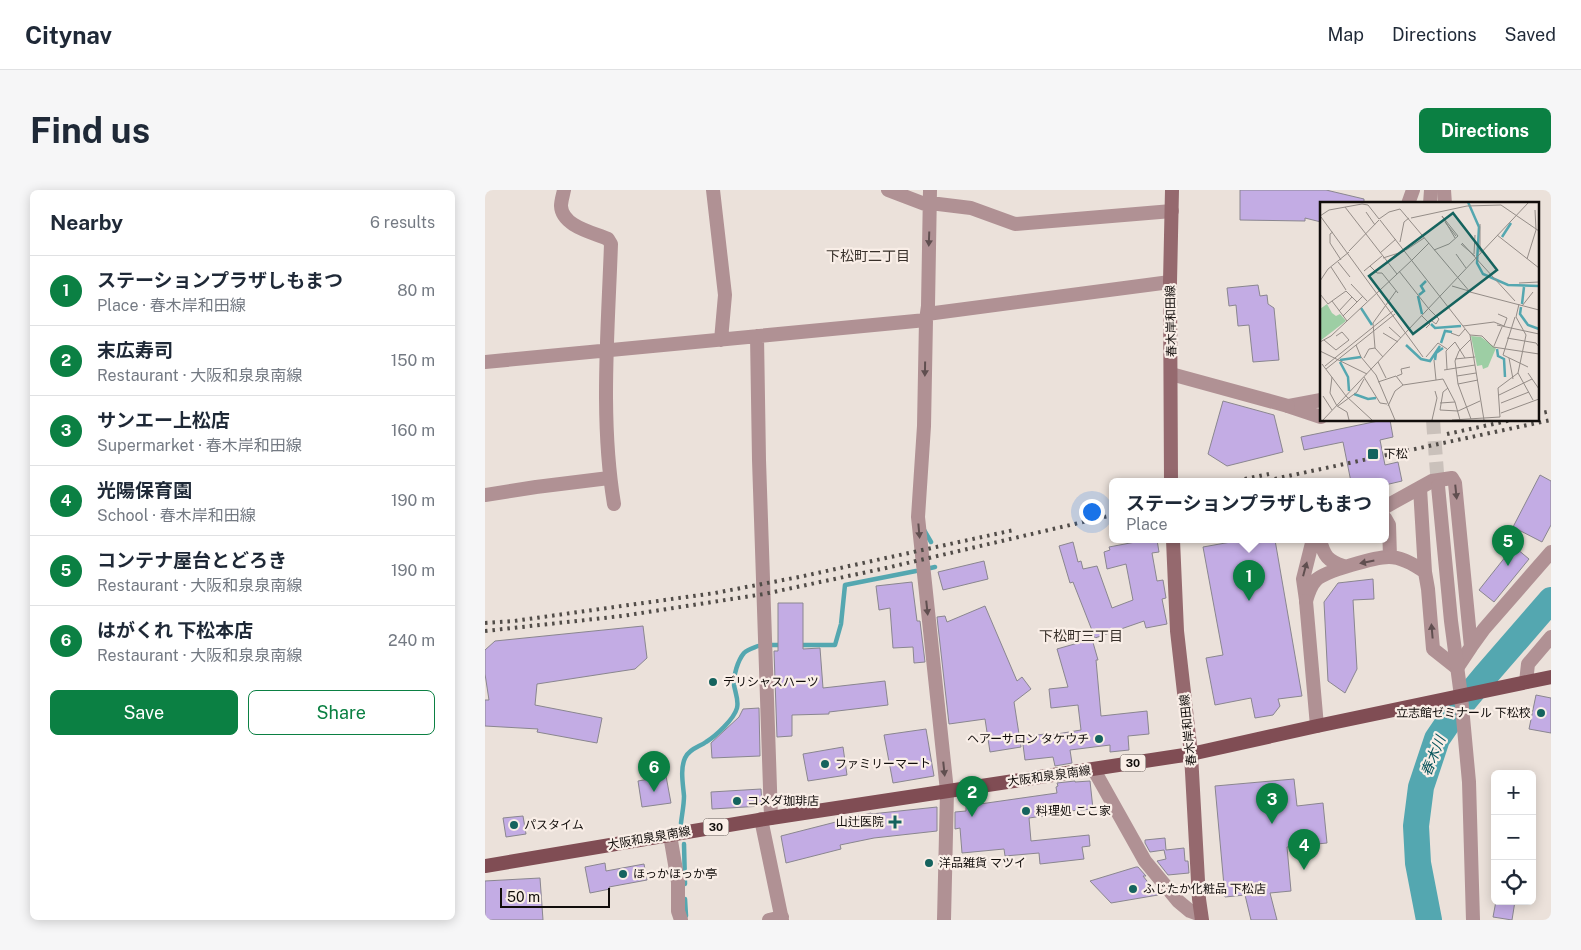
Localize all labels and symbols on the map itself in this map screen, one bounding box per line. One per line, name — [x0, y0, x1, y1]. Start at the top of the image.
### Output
inset map — [1320, 202, 1539, 421]
one-way arrow — [925, 231, 933, 247]
district label: 下松町二丁目 — [826, 248, 910, 264]
street label: 春木岸和田線 — [1163, 285, 1179, 357]
one-way arrow — [921, 361, 929, 377]
marker: 下松 — [1366, 447, 1380, 461]
place label: 下松 — [1384, 447, 1408, 461]
one-way arrow — [1452, 485, 1460, 501]
your location — [1079, 499, 1105, 525]
one-way arrow — [915, 524, 923, 540]
pin: 5 — [1492, 525, 1524, 566]
one-way arrow — [1359, 558, 1374, 566]
pin: 1 — [1233, 560, 1265, 601]
one-way arrow — [1302, 562, 1310, 577]
one-way arrow — [923, 600, 931, 616]
one-way arrow — [1427, 623, 1435, 639]
district label: 下松町三丁目 — [1039, 628, 1123, 644]
place label: デリシャスハーツ — [723, 675, 819, 689]
marker: デリシャスハーツ — [707, 676, 719, 688]
street label: 春木岸和田線 — [1177, 693, 1199, 767]
place label: 立志館ゼミナール 下松校 — [1396, 706, 1531, 720]
marker: 立志館ゼミナール 下松校 — [1535, 707, 1547, 719]
place label: ヘアーサロン タケウチ — [967, 732, 1089, 746]
water label: 春木川 — [1418, 732, 1449, 778]
marker: ヘアーサロン タケウチ — [1093, 733, 1105, 745]
pin: 6 — [638, 751, 670, 792]
road number: 30 — [1121, 754, 1145, 772]
place label: ファミリーマート — [835, 757, 931, 771]
marker: ファミリーマート — [819, 758, 831, 770]
one-way arrow — [940, 762, 948, 778]
street label: 大阪和泉泉南線 — [1006, 763, 1092, 789]
pin: 2 — [956, 776, 988, 817]
pin: 3 — [1256, 783, 1288, 824]
place label: コメダ珈琲店 — [747, 794, 819, 808]
marker: コメダ珈琲店 — [731, 795, 743, 807]
place label: 料理処 ここ家 — [1036, 804, 1111, 818]
marker: 料理処 ここ家 — [1020, 805, 1032, 817]
place label: 山辻医院 — [836, 815, 884, 829]
marker: 山辻医院 — [888, 815, 902, 829]
place label: パスタイム — [524, 818, 584, 832]
road number: 30 — [703, 818, 729, 836]
marker: パスタイム — [508, 819, 520, 831]
street label: 大阪和泉泉南線 — [606, 824, 692, 852]
pin: 4 — [1288, 829, 1320, 870]
place label: 洋品雑貨 マツイ — [939, 856, 1026, 870]
marker: 洋品雑貨 マツイ — [923, 857, 935, 869]
place label: ほっかほっか亭 — [633, 867, 717, 881]
marker: ほっかほっか亭 — [617, 868, 629, 880]
place label: ふじたか化粧品 下松店 — [1143, 882, 1266, 896]
marker: ふじたか化粧品 下松店 — [1127, 883, 1139, 895]
scale bar — [500, 885, 610, 908]

